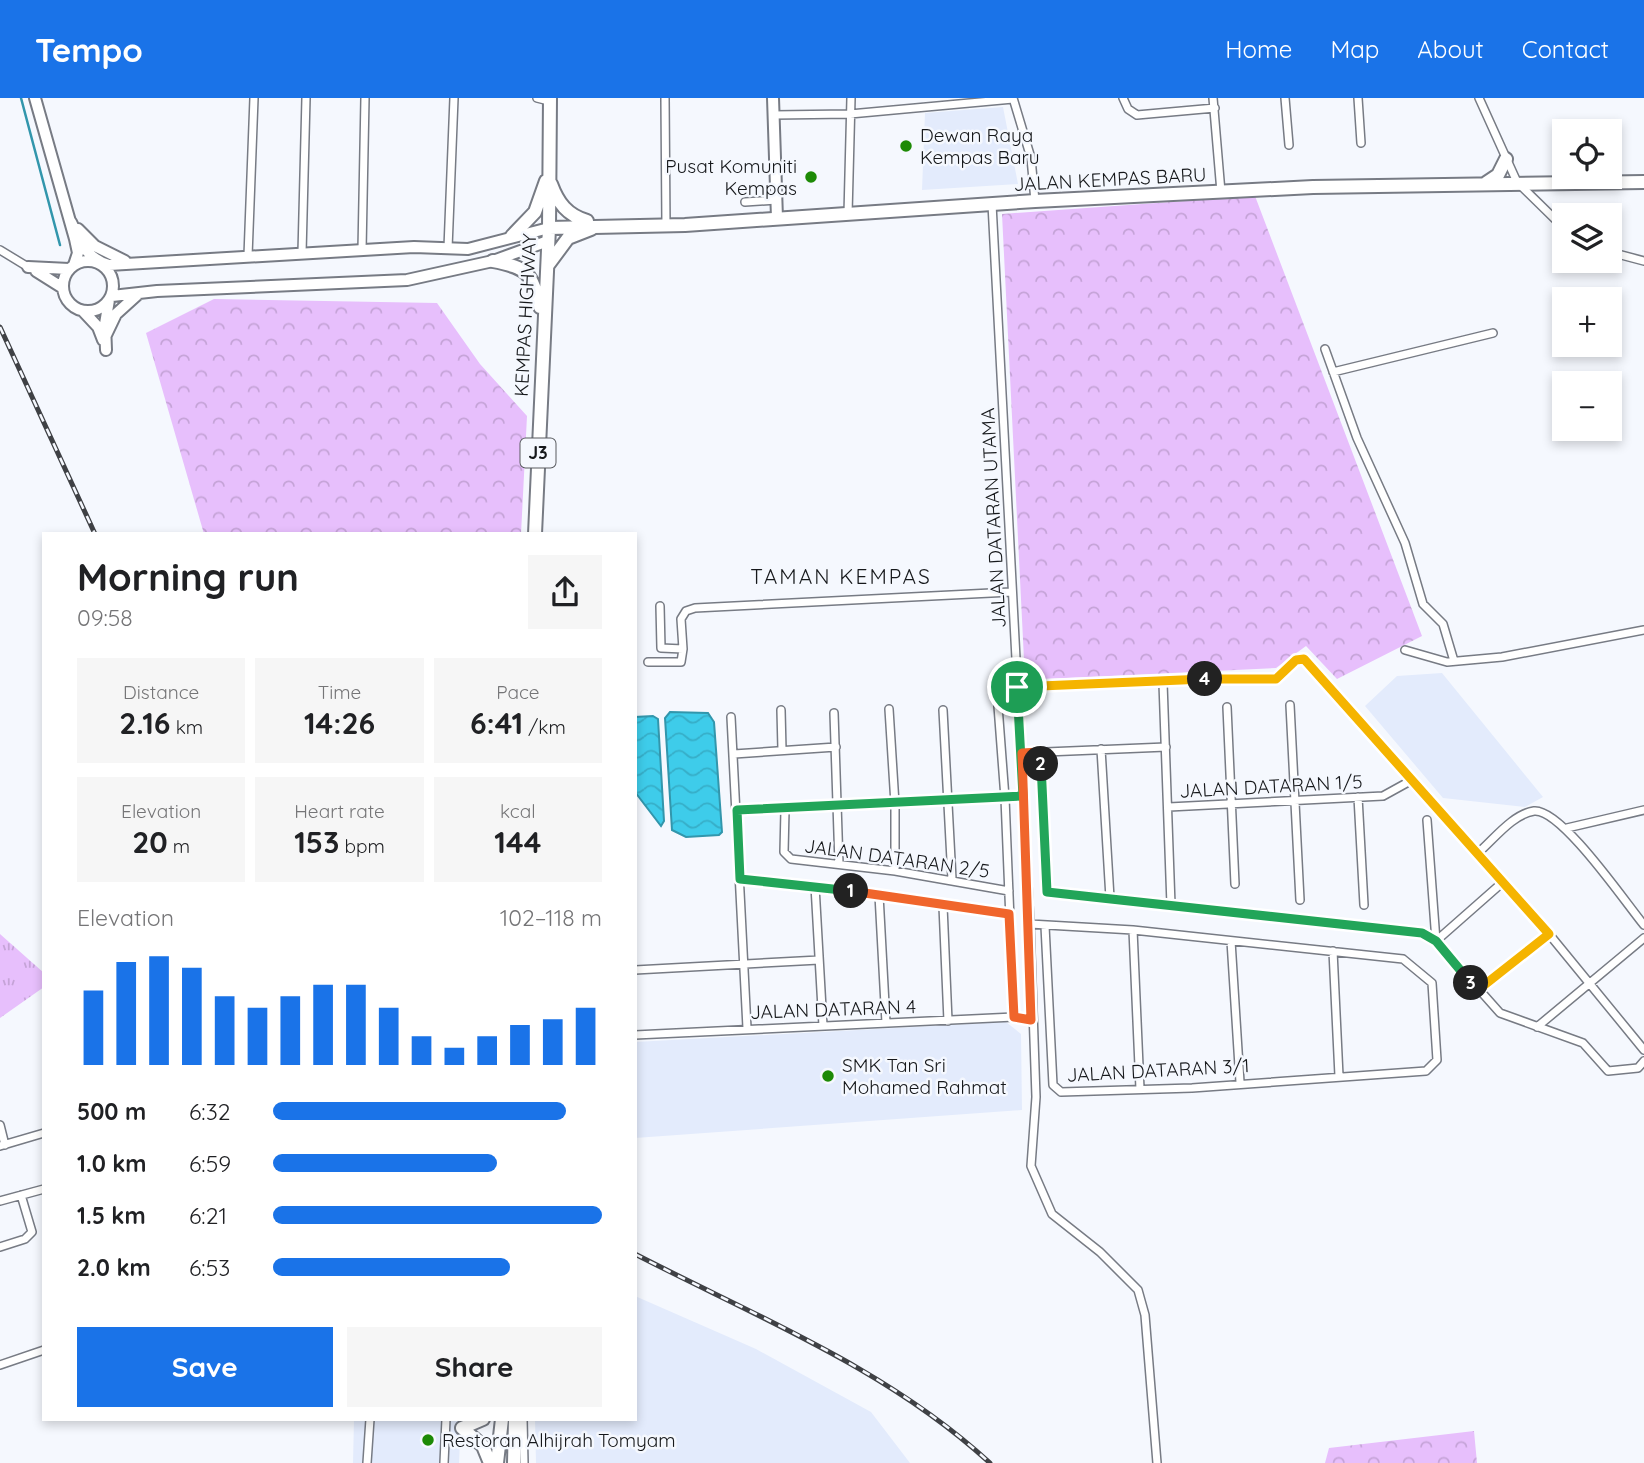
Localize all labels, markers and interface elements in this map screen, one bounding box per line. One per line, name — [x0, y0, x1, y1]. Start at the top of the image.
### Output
text: Tempo — [35, 29, 143, 70]
text: Home — [1225, 34, 1292, 64]
text: Map — [1330, 34, 1379, 64]
text: About — [1417, 34, 1484, 64]
text: Contact — [1522, 34, 1609, 64]
map controls — [1552, 119, 1622, 441]
button: locate — [1552, 119, 1622, 189]
place label: Dewan Raya Kempas Baru — [920, 123, 1040, 169]
marker: Dewan Raya Kempas Baru — [898, 138, 914, 154]
place label: Pusat Komuniti Kempas — [665, 154, 797, 200]
street label: JALAN KEMPAS BARU — [1013, 162, 1207, 196]
marker: Pusat Komuniti Kempas — [803, 169, 819, 185]
button: layers — [1552, 203, 1622, 273]
street label: KEMPAS HIGHWAY — [509, 232, 541, 397]
button: + — [1552, 287, 1622, 357]
button: − — [1552, 371, 1622, 441]
street label: JALAN DATARAN UTAMA — [975, 407, 1011, 629]
road number: J3 — [520, 438, 556, 468]
text: Morning run — [77, 553, 299, 601]
button: share — [528, 555, 602, 629]
district label: TAMAN KEMPAS — [750, 563, 932, 589]
text: 09:58 — [77, 603, 133, 632]
pin — [987, 657, 1047, 717]
pin: 4 — [1188, 662, 1222, 696]
text: 4 — [1199, 666, 1210, 690]
icon: arrive — [998, 668, 1036, 706]
text: Distance — [123, 680, 199, 704]
text: Time — [318, 680, 361, 704]
text: Pace — [496, 680, 539, 704]
text: 2.16 — [119, 704, 170, 742]
text: 14:26 — [304, 704, 375, 742]
text: 6:41 — [470, 704, 523, 742]
text: km — [170, 715, 203, 739]
text: /km — [523, 715, 566, 739]
pin: 2 — [1024, 746, 1058, 782]
text: 2 — [1035, 751, 1046, 775]
street label: JALAN DATARAN 1/5 — [1179, 769, 1363, 803]
text: Elevation — [121, 799, 201, 823]
text: Heart rate — [294, 799, 385, 823]
text: kcal — [500, 799, 536, 823]
text: 20 — [132, 823, 168, 861]
text: 153 — [294, 823, 339, 861]
text: 144 — [494, 823, 541, 861]
street label: JALAN DATARAN 2/5 — [803, 833, 991, 883]
text: m — [168, 834, 190, 858]
text: bpm — [339, 834, 385, 858]
pin: 1 — [834, 874, 868, 908]
text: 1 — [847, 878, 854, 902]
text: Elevation — [77, 903, 174, 932]
text: 102–118 m — [500, 903, 602, 932]
pin: 3 — [1454, 966, 1488, 1001]
text: 3 — [1465, 970, 1476, 994]
street label: JALAN DATARAN 4 — [750, 994, 916, 1024]
place label: SMK Tan Sri Mohamed Rahmat — [842, 1053, 1007, 1099]
street label: JALAN DATARAN 3/1 — [1066, 1053, 1250, 1087]
marker: SMK Tan Sri Mohamed Rahmat — [820, 1068, 836, 1084]
text: 500 m — [77, 1097, 146, 1126]
text: 6:32 — [189, 1097, 230, 1126]
text: 1.0 km — [77, 1149, 147, 1178]
text: 6:59 — [189, 1149, 231, 1178]
text: 1.5 km — [77, 1201, 146, 1230]
text: 6:21 — [189, 1201, 227, 1230]
text: 2.0 km — [77, 1253, 151, 1282]
text: 6:53 — [189, 1253, 230, 1282]
button: Save — [77, 1327, 333, 1407]
button: Share — [347, 1327, 602, 1407]
place label: Restoran Alhijrah Tomyam — [442, 1428, 676, 1452]
marker: Restoran Alhijrah Tomyam — [420, 1432, 436, 1448]

